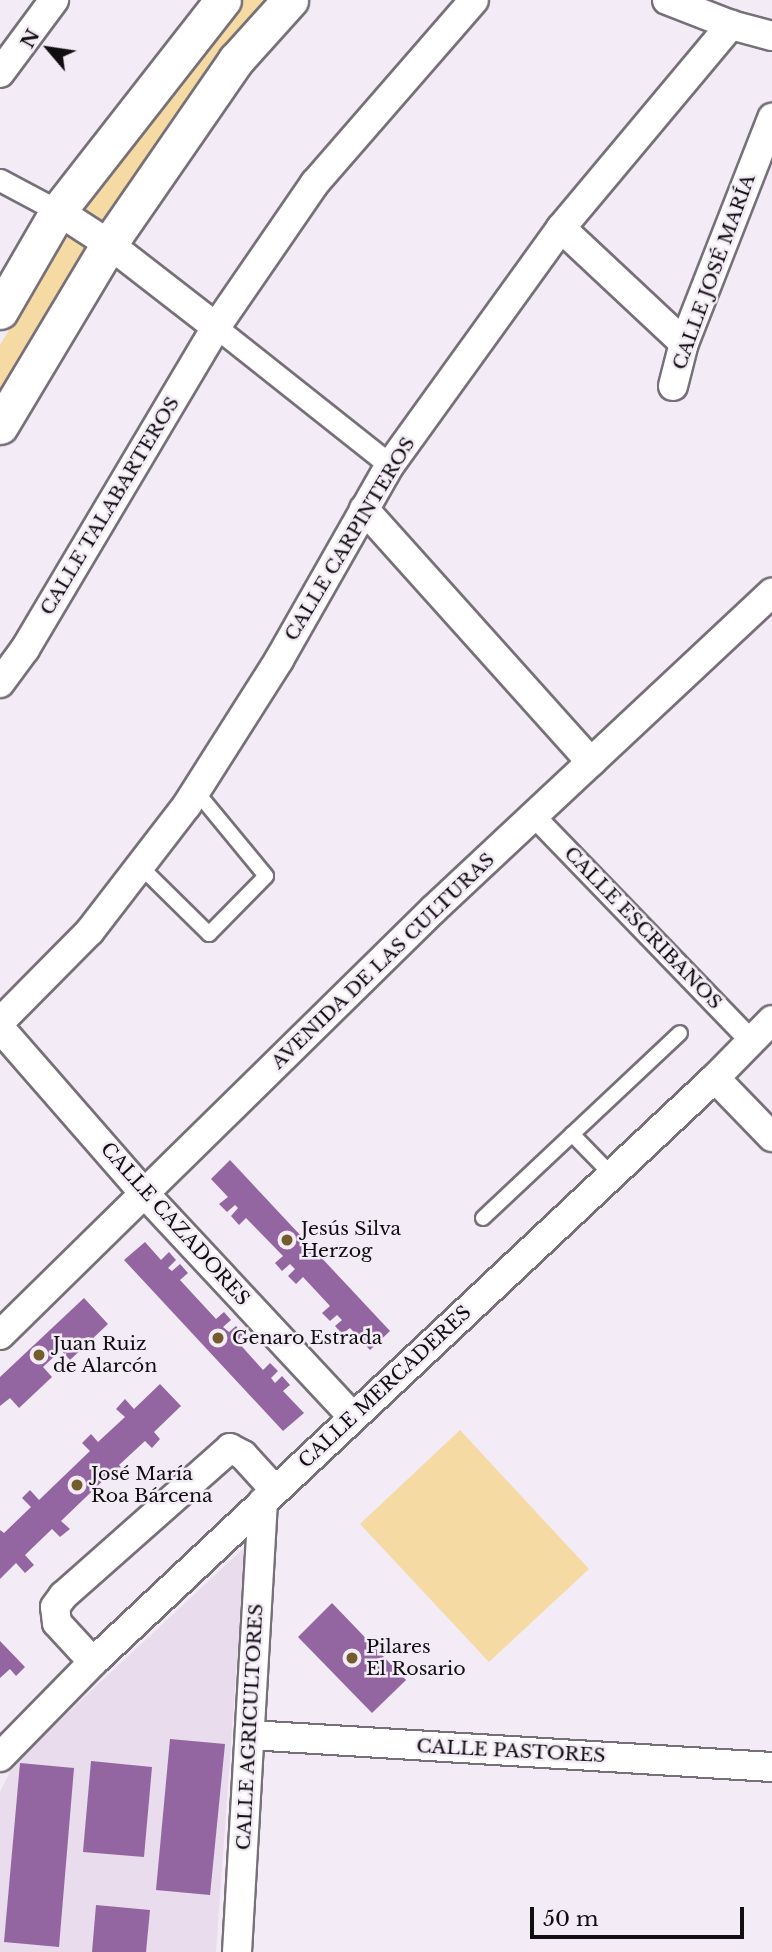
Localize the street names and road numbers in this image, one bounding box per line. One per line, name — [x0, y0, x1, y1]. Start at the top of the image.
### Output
street label: CALLE JOSÉ MARÍA — [668, 171, 760, 373]
street label: CALLE TALABARTEROS — [36, 392, 184, 620]
street label: CALLE CARPINTEROS — [280, 433, 420, 645]
street label: CALLE ESCRIBANOS — [559, 842, 727, 1014]
street label: AVENIDA DE LAS CULTURAS — [266, 848, 500, 1074]
street label: CALLE CAZADORES — [96, 1138, 254, 1310]
street label: CALLE MERCADERES — [294, 1301, 476, 1473]
street label: CALLE AGRICULTORES — [232, 1603, 268, 1851]
street label: CALLE PASTORES — [416, 1735, 606, 1767]

